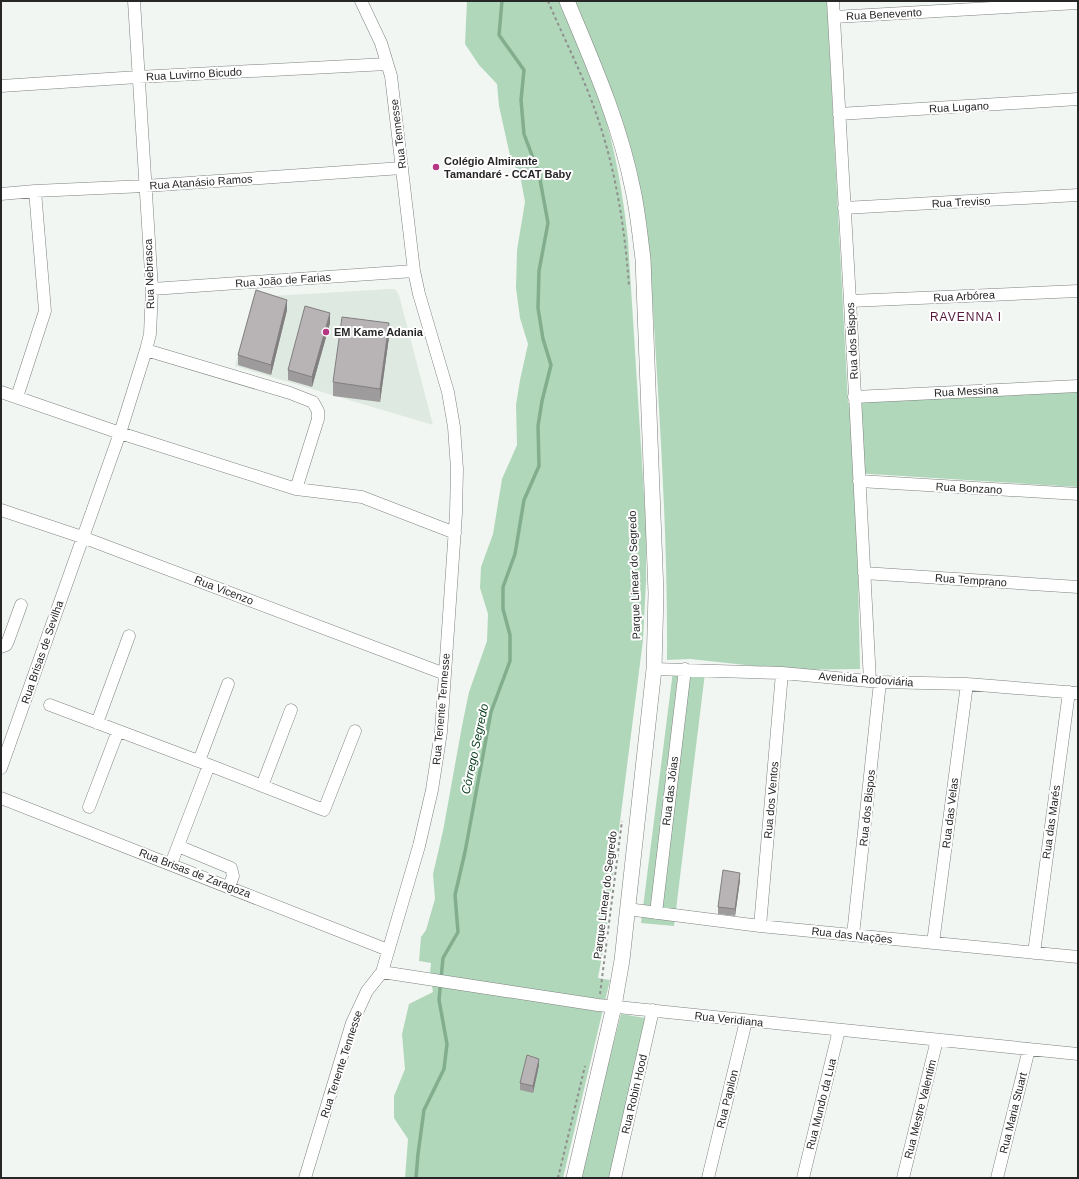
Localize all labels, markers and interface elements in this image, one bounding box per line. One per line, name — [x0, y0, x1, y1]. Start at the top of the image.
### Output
street label: Rua Benevento — [846, 6, 922, 22]
street label: Rua Luvirno Bicudo — [146, 65, 242, 83]
street label: Rua Tennesse — [388, 98, 408, 170]
street label: Rua Lugano — [929, 99, 989, 115]
place label: Colégio Almirante Tamandaré - CCAT Baby — [444, 155, 572, 180]
marker: Colégio Almirante Tamandaré - CCAT Baby — [431, 162, 441, 172]
street label: Rua Atanásio Ramos — [149, 172, 253, 192]
street label: Rua Treviso — [931, 194, 991, 210]
street label: Rua Nebrasca — [142, 238, 156, 309]
street label: Rua João de Farias — [235, 271, 332, 289]
street label: Rua Arbórea — [933, 288, 996, 304]
street label: Rua dos Bispos — [844, 302, 860, 380]
district label: RAVENNA I — [930, 310, 1002, 324]
place label: EM Kame Adania — [334, 326, 424, 338]
marker: EM Kame Adania — [321, 327, 331, 337]
street label: Rua Messina — [934, 383, 999, 399]
street label: Rua Bonzano — [935, 480, 1003, 496]
street label: Parque Linear do Segredo — [626, 510, 642, 640]
street label: Rua Temprano — [935, 572, 1007, 588]
street label: Rua Vicenzo — [193, 573, 255, 607]
street label: Rua Brisas de Sevilha — [19, 598, 66, 705]
street label: Rua Tenente Tennesse — [430, 653, 452, 765]
street label: Avenida Rodoviária — [818, 670, 915, 688]
water label: Córrego Segredo — [459, 702, 491, 795]
street label: Rua das Jóias — [660, 755, 680, 826]
street label: Rua dos Ventos — [762, 760, 780, 839]
street label: Rua dos Bispos — [857, 769, 877, 847]
street label: Rua das Velas — [940, 777, 960, 849]
street label: Rua das Marés — [1040, 784, 1062, 860]
street label: Parque Linear do Segredo — [591, 830, 619, 960]
street label: Rua Brisas de Zaragoza — [137, 846, 253, 900]
street label: Rua das Nações — [811, 925, 894, 945]
street label: Rua Tenente Tennesse — [318, 1009, 364, 1119]
street label: Rua Veridiana — [694, 1009, 765, 1029]
street label: Rua Robin Hood — [619, 1053, 649, 1135]
street label: Rua Mundo da Lua — [804, 1056, 838, 1151]
street label: Rua Mestre Valentim — [902, 1058, 938, 1160]
street label: Rua Papilon — [714, 1068, 740, 1130]
street label: Rua Maria Stuart — [997, 1071, 1029, 1155]

